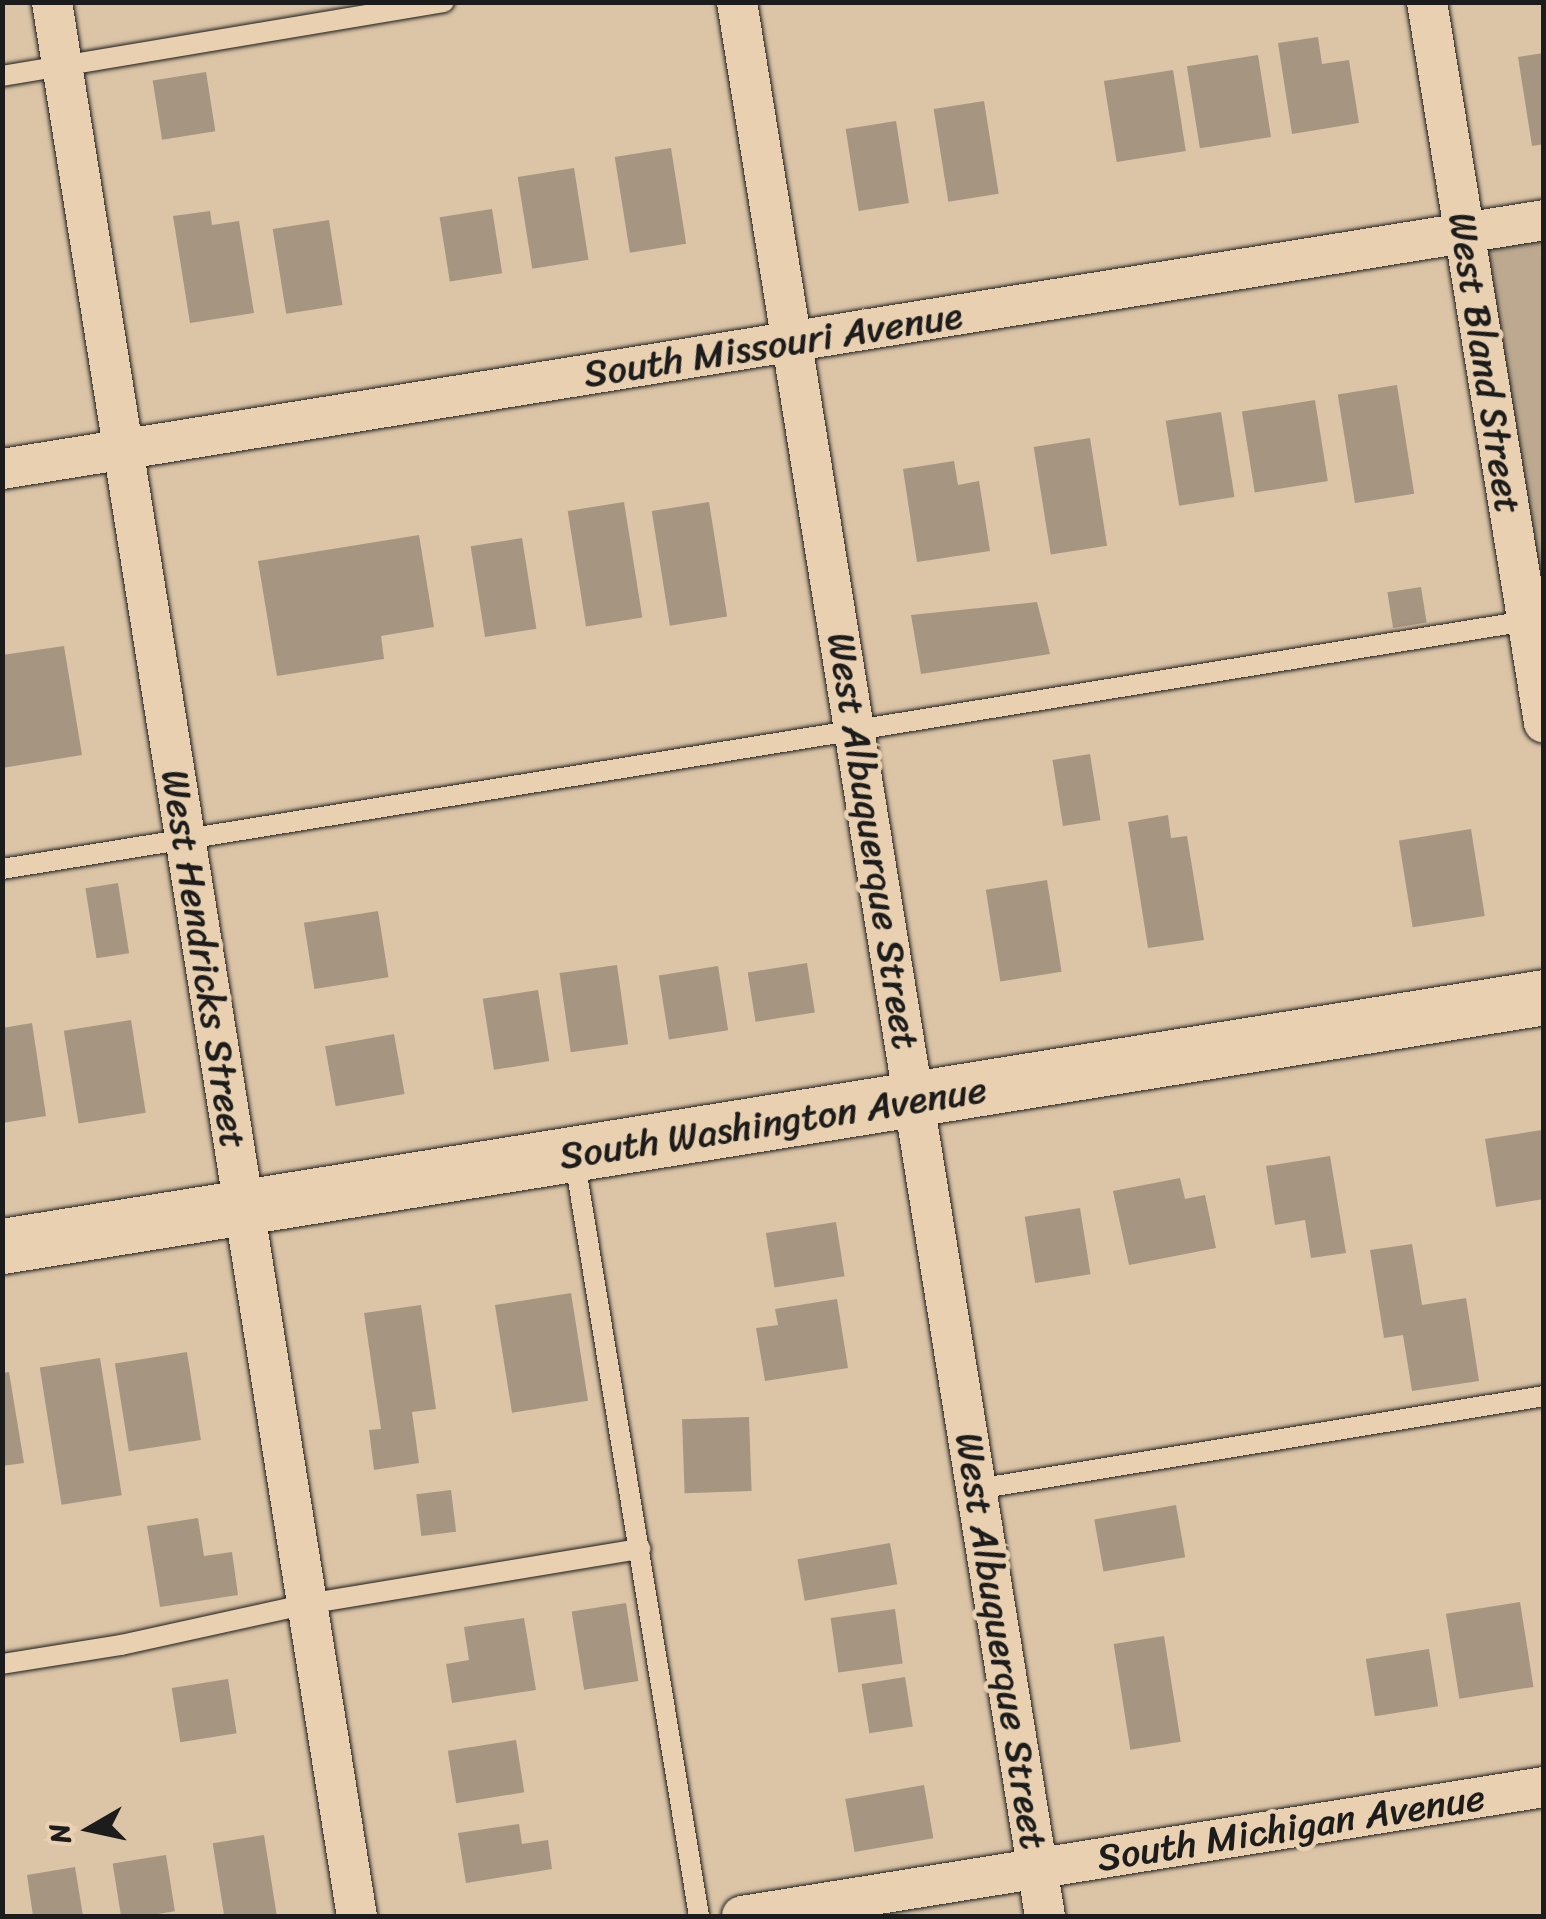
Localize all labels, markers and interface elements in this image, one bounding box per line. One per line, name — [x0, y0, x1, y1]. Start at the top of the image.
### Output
street label: West Bland Street — [1438, 208, 1532, 518]
street label: South Missouri Avenue — [580, 292, 966, 398]
street label: West Albuquerque Street — [818, 630, 928, 1052]
street label: West Hendricks Street — [152, 767, 256, 1151]
street label: South Washington Avenue — [555, 1067, 991, 1179]
street label: West Albuquerque Street — [946, 1430, 1056, 1852]
street label: South Michigan Avenue — [1094, 1775, 1488, 1881]
north arrow — [40, 1779, 140, 1879]
text: N — [34, 1820, 86, 1847]

